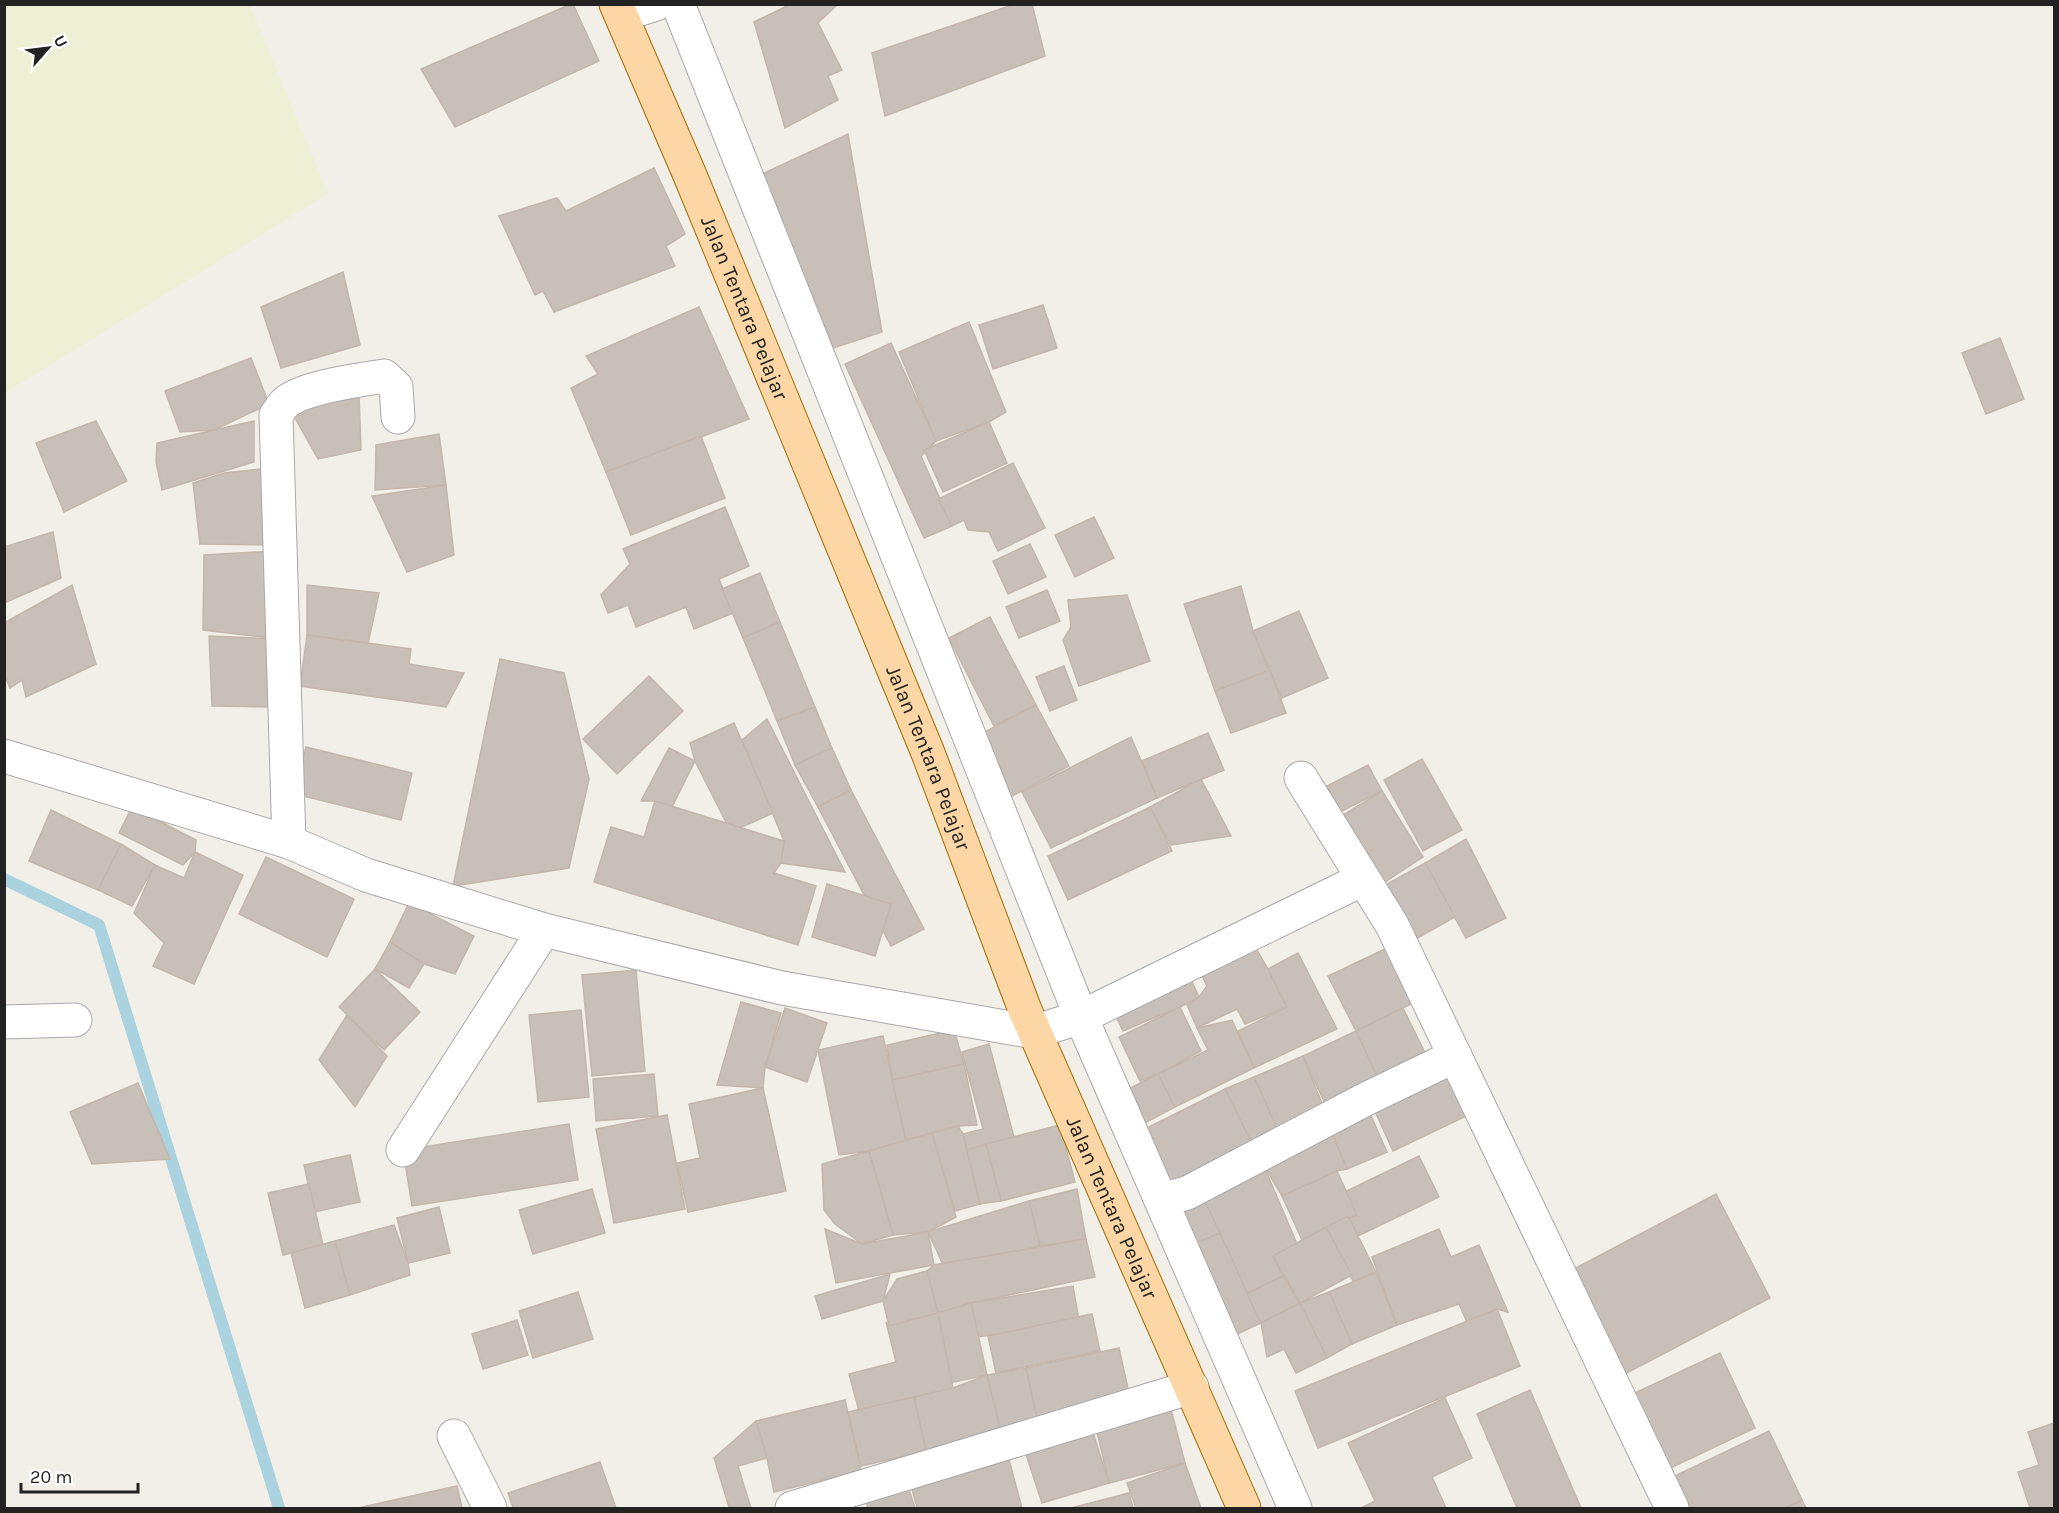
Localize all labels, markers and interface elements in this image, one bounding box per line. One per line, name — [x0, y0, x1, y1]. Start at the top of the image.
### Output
north arrow — [18, 18, 78, 78]
text: U — [50, 32, 72, 51]
street label: Jalan Tentara Pelajar — [696, 212, 793, 404]
street label: Jalan Tentara Pelajar — [881, 662, 976, 854]
street label: Jalan Tentara Pelajar — [1061, 1113, 1163, 1303]
scale bar — [21, 1456, 138, 1494]
text: 20 m — [30, 1466, 72, 1488]

